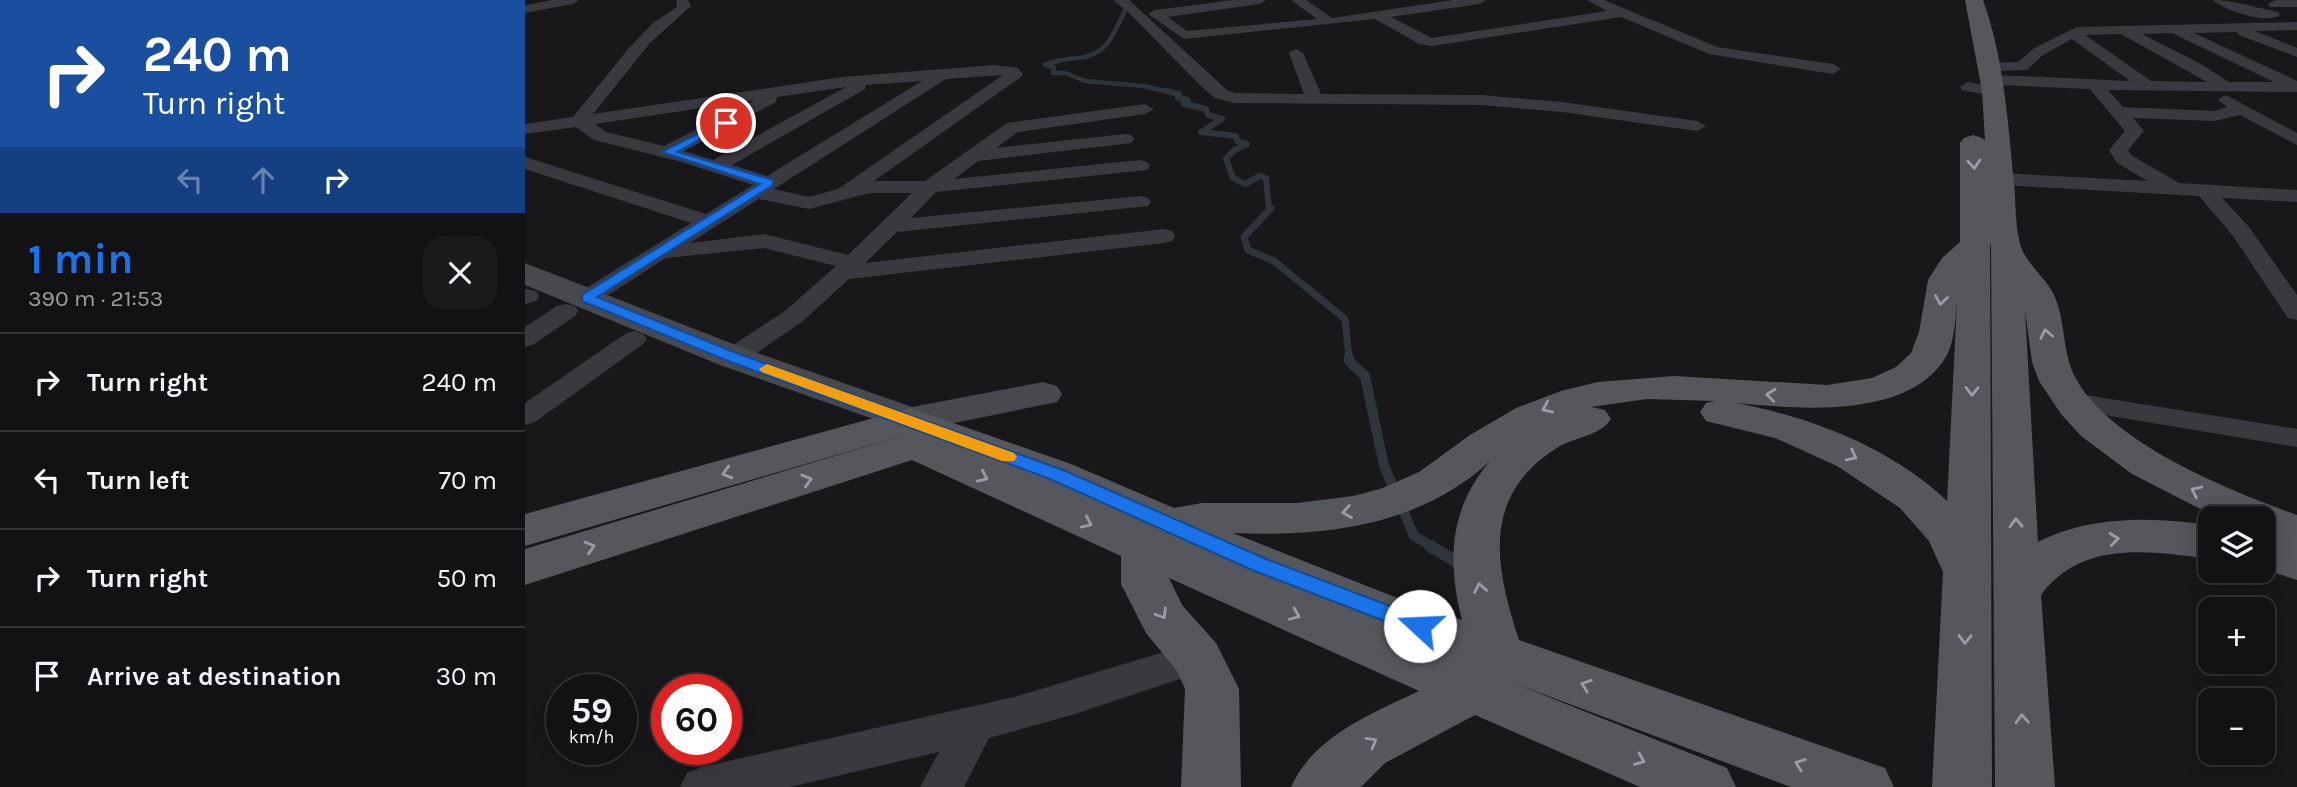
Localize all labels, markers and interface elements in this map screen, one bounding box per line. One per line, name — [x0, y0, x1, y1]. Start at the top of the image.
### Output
text: 240 m — [143, 26, 292, 83]
icon: right — [28, 28, 119, 119]
text: Turn right — [143, 85, 285, 122]
pin — [696, 93, 756, 153]
icon: arrive — [707, 104, 745, 142]
one-way arrow — [1967, 159, 1982, 170]
icon: left — [171, 161, 209, 199]
icon: ahead — [244, 161, 282, 199]
icon: right — [317, 161, 355, 199]
text: 1 min — [28, 234, 133, 284]
button: close — [423, 236, 497, 310]
text: 390 m · 21:53 — [28, 285, 163, 312]
one-way arrow — [1934, 294, 1949, 306]
one-way arrow — [2039, 328, 2054, 340]
icon: right — [28, 363, 66, 401]
text: Turn right — [87, 367, 208, 398]
text: 240 m — [421, 367, 497, 398]
one-way arrow — [1965, 386, 1980, 397]
one-way arrow — [1765, 387, 1777, 402]
one-way arrow — [1542, 400, 1554, 414]
one-way arrow — [1845, 447, 1857, 461]
icon: left — [28, 461, 66, 499]
one-way arrow — [721, 464, 733, 479]
text: Turn left — [87, 465, 189, 496]
text: 70 m — [439, 465, 497, 496]
one-way arrow — [976, 469, 988, 483]
one-way arrow — [801, 473, 813, 488]
one-way arrow — [2191, 485, 2203, 499]
one-way arrow — [1341, 504, 1353, 519]
map controls — [2198, 506, 2275, 765]
button: layers — [2198, 506, 2275, 583]
one-way arrow — [1079, 515, 1092, 529]
one-way arrow — [2008, 517, 2023, 528]
one-way arrow — [2109, 532, 2120, 547]
one-way arrow — [584, 541, 596, 556]
icon: right — [28, 559, 66, 597]
text: Turn right — [87, 563, 208, 594]
text: 50 m — [436, 563, 497, 594]
one-way arrow — [1473, 582, 1488, 594]
position arrow — [1383, 589, 1457, 663]
button: + — [2198, 597, 2275, 674]
one-way arrow — [1154, 606, 1167, 619]
one-way arrow — [1288, 607, 1300, 621]
one-way arrow — [1957, 634, 1973, 644]
icon: arrive — [28, 657, 66, 695]
text: Arrive at destination — [87, 661, 341, 692]
text: 30 m — [436, 661, 497, 692]
speed limit sign: 60 — [651, 674, 742, 765]
one-way arrow — [1580, 680, 1592, 694]
button: − — [2198, 688, 2275, 765]
text: 59 — [571, 690, 612, 731]
one-way arrow — [2015, 713, 2030, 724]
text: km/h — [569, 726, 614, 748]
one-way arrow — [1364, 737, 1377, 750]
one-way arrow — [1633, 752, 1645, 766]
one-way arrow — [1794, 758, 1806, 772]

